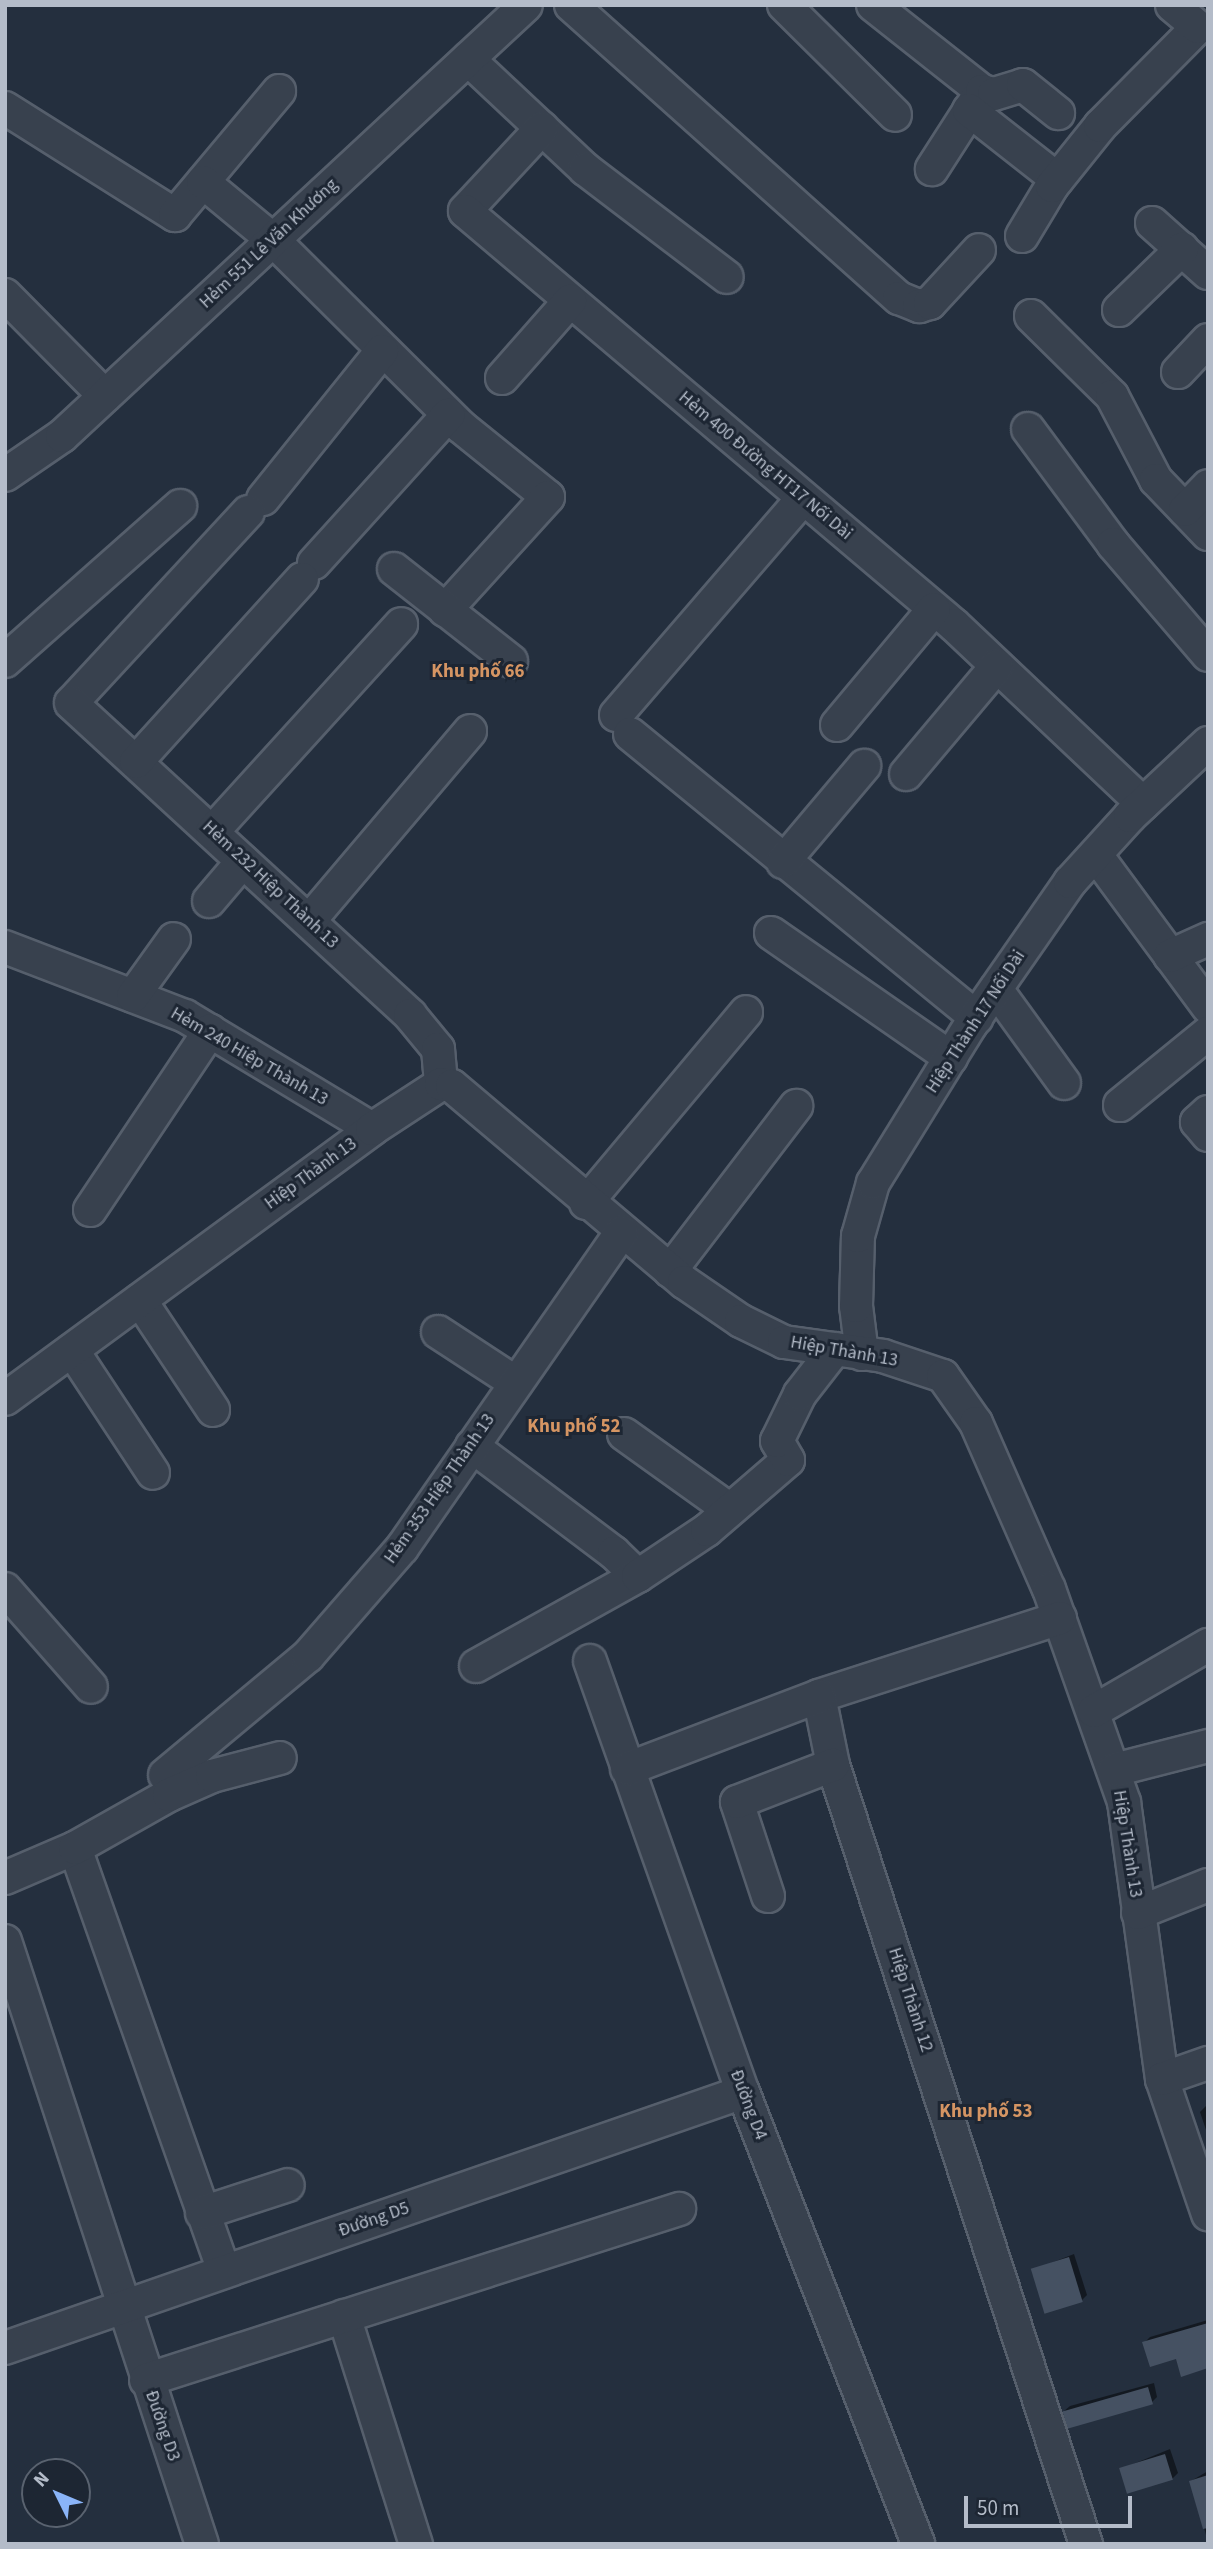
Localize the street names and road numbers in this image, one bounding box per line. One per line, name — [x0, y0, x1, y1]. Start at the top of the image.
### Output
street label: Hẻm 551 Lê Văn Khương — [196, 174, 342, 314]
street label: Hẻm 400 Đường HT17 Nối Dài — [674, 387, 856, 545]
street label: Hẻm 232 Hiệp Thành 13 — [198, 816, 342, 954]
street label: Hiệp Thành 17 Nối Dài — [922, 947, 1030, 1097]
street label: Hẻm 240 Hiệp Thành 13 — [167, 1003, 331, 1111]
street label: Hiệp Thành 13 — [261, 1133, 361, 1215]
street label: Hiệp Thành 13 — [789, 1332, 899, 1372]
street label: Hẻm 353 Hiệp Thành 13 — [380, 1410, 500, 1568]
street label: Hiệp Thành 13 — [1108, 1789, 1146, 1899]
street label: Hiệp Thành 12 — [883, 1945, 937, 2055]
street label: Đường D4 — [725, 2067, 771, 2143]
street label: Đường D5 — [336, 2198, 412, 2242]
street label: Đường D3 — [140, 2388, 184, 2464]

